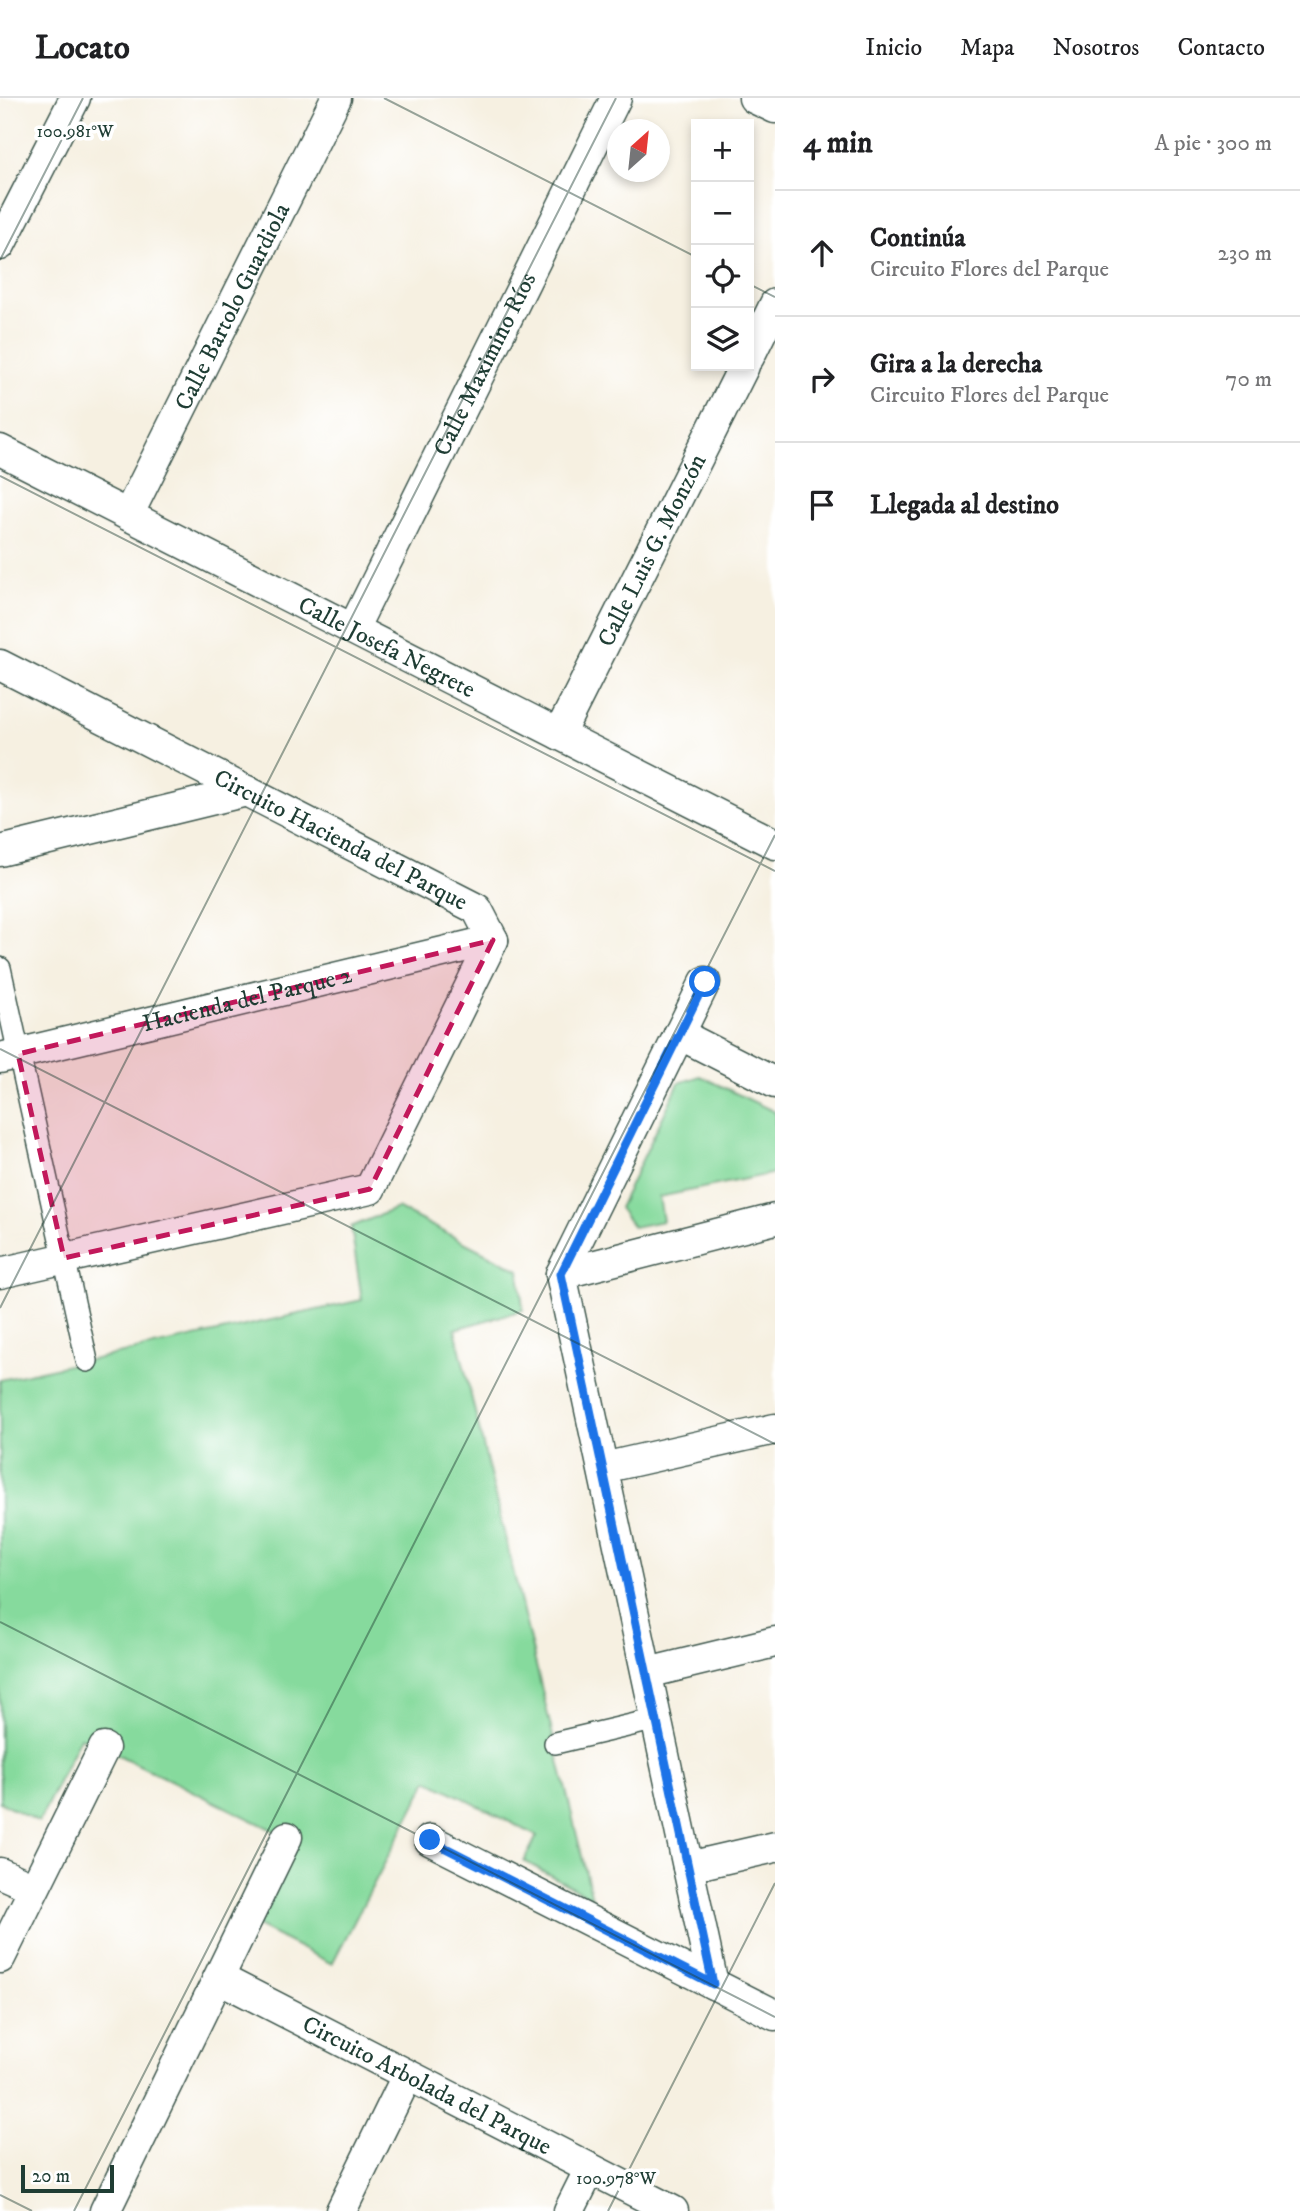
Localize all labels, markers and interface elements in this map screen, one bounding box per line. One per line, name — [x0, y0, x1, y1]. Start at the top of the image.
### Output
text: Locato — [35, 28, 130, 69]
text: Inicio — [865, 33, 922, 63]
text: Mapa — [960, 33, 1015, 63]
text: Nosotros — [1053, 33, 1139, 63]
text: Contacto — [1177, 33, 1265, 63]
north arrow — [607, 119, 670, 182]
map controls — [691, 119, 754, 371]
button: + — [691, 119, 754, 182]
text: 100.981°W — [36, 121, 114, 143]
text: 4 min — [803, 125, 873, 162]
text: A pie · 300 m — [1154, 129, 1272, 158]
button: − — [691, 182, 754, 245]
street label: Calle Bartolo Guardiola — [169, 198, 298, 416]
text: Continúa — [870, 222, 965, 255]
icon: ahead — [803, 234, 841, 272]
text: 230 m — [1218, 239, 1272, 268]
button: locate — [691, 245, 754, 308]
text: Circuito Flores del Parque — [870, 255, 1109, 284]
street label: Calle Maximino Ríos — [427, 267, 543, 461]
button: layers — [691, 308, 754, 371]
text: Gira a la derecha — [870, 348, 1042, 381]
icon: right — [803, 360, 841, 398]
text: 70 m — [1225, 365, 1272, 394]
text: Circuito Flores del Parque — [870, 381, 1109, 410]
street label: Calle Luis G. Monzón — [591, 449, 714, 652]
icon: arrive — [803, 486, 841, 524]
text: Llegada al destino — [870, 489, 1059, 522]
street label: Calle Josefa Negrete — [293, 590, 480, 705]
street label: Circuito Hacienda del Parque — [209, 763, 472, 918]
street label: Hacienda del Parque 2 — [140, 960, 355, 1039]
route start — [689, 966, 720, 997]
route end — [414, 1824, 445, 1855]
street label: Circuito Arbolada del Parque — [297, 2009, 556, 2162]
scale bar — [21, 2162, 114, 2194]
text: 20 m — [32, 2165, 70, 2188]
text: 100.978°W — [576, 2168, 656, 2190]

